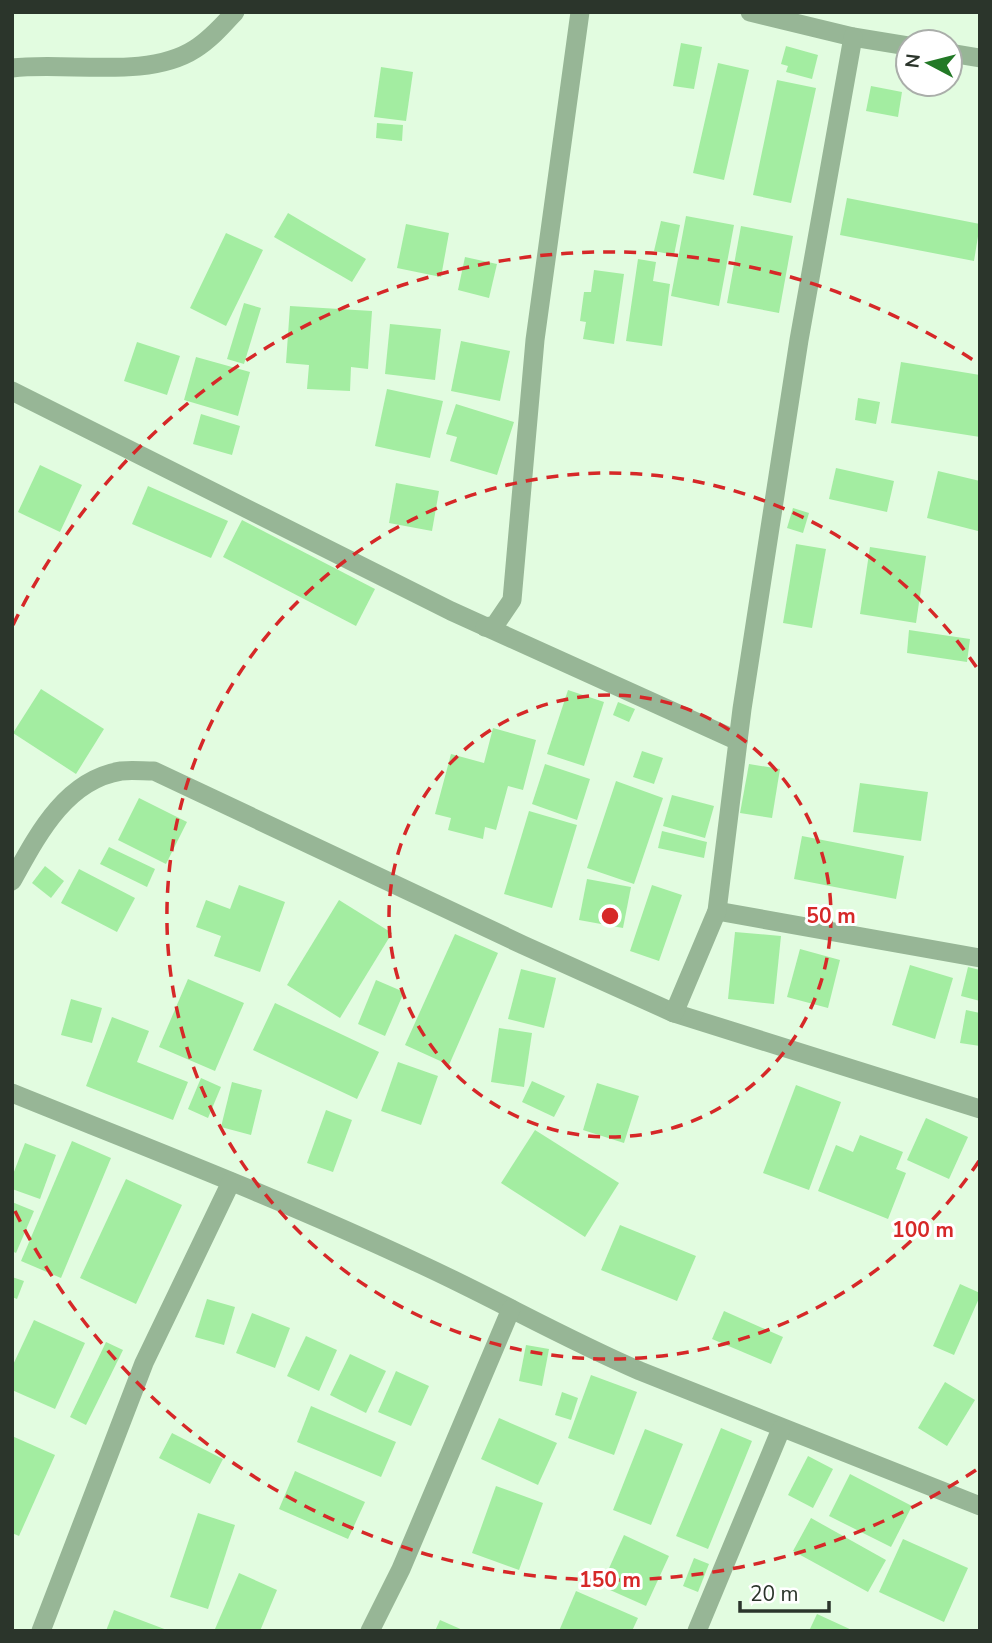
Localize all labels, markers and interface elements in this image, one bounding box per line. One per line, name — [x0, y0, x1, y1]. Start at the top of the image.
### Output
north arrow — [894, 28, 964, 98]
text: N — [899, 52, 927, 70]
text: 50 m — [806, 902, 856, 930]
centre of rings — [598, 904, 622, 928]
text: 100 m — [892, 1216, 954, 1244]
text: 150 m — [579, 1566, 641, 1594]
scale bar — [740, 1570, 829, 1614]
text: 20 m — [750, 1580, 799, 1608]

